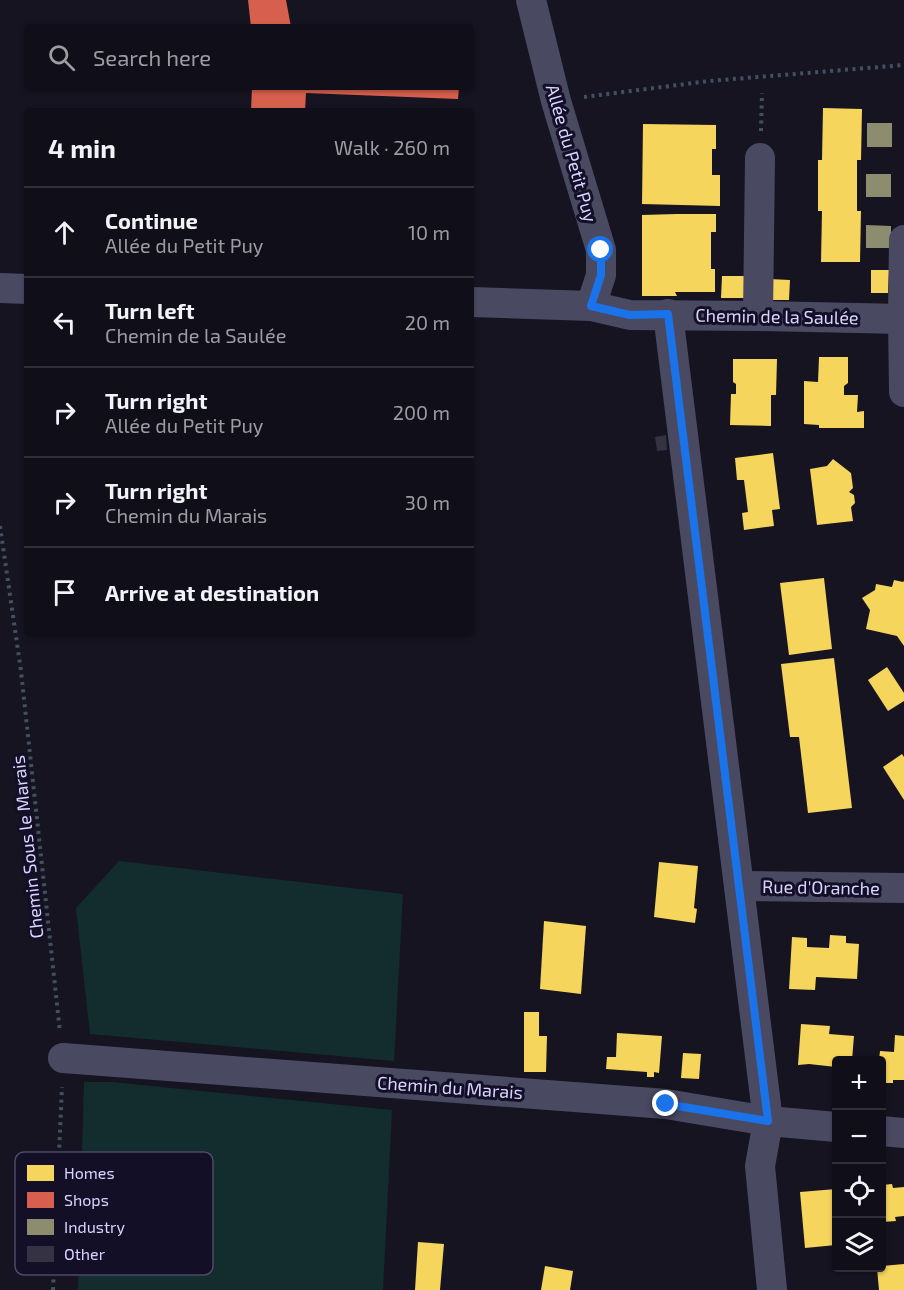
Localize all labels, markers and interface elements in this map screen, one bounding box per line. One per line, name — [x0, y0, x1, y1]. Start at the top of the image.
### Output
search box — [24, 24, 474, 90]
icon: search — [45, 41, 78, 74]
text: Search here — [93, 44, 211, 70]
street label: Allée du Petit Puy — [542, 81, 602, 225]
text: 4 min — [48, 132, 116, 163]
text: Walk · 260 m — [334, 135, 450, 159]
text: Continue — [105, 207, 198, 233]
icon: ahead — [48, 216, 81, 249]
text: 10 m — [408, 220, 450, 244]
text: Allée du Petit Puy — [105, 233, 263, 257]
route start — [587, 236, 613, 262]
text: Turn left — [105, 297, 194, 323]
street label: Chemin de la Saulée — [695, 304, 859, 328]
icon: left — [48, 306, 81, 339]
text: 20 m — [405, 310, 450, 334]
text: Chemin de la Saulée — [105, 323, 286, 347]
text: Turn right — [105, 387, 207, 413]
icon: right — [48, 396, 81, 429]
text: 200 m — [393, 400, 450, 424]
text: Allée du Petit Puy — [105, 413, 263, 437]
text: Turn right — [105, 477, 207, 503]
icon: right — [48, 486, 81, 519]
text: 30 m — [405, 490, 450, 514]
text: Chemin du Marais — [105, 503, 267, 527]
icon: arrive — [48, 576, 81, 609]
text: Arrive at destination — [105, 579, 319, 605]
street label: Chemin Sous le Marais — [6, 754, 48, 940]
street label: Rue d'Oranche — [762, 875, 880, 899]
map controls — [832, 1056, 886, 1272]
button: + — [832, 1056, 886, 1110]
street label: Chemin du Marais — [376, 1071, 524, 1103]
route end — [652, 1090, 678, 1116]
button: − — [832, 1110, 886, 1164]
legend — [15, 1152, 213, 1275]
text: Homes — [64, 1163, 115, 1182]
button: locate — [832, 1164, 886, 1218]
text: Shops — [64, 1190, 109, 1209]
text: Industry — [64, 1217, 125, 1236]
button: layers — [832, 1218, 886, 1272]
text: Other — [64, 1244, 106, 1263]

